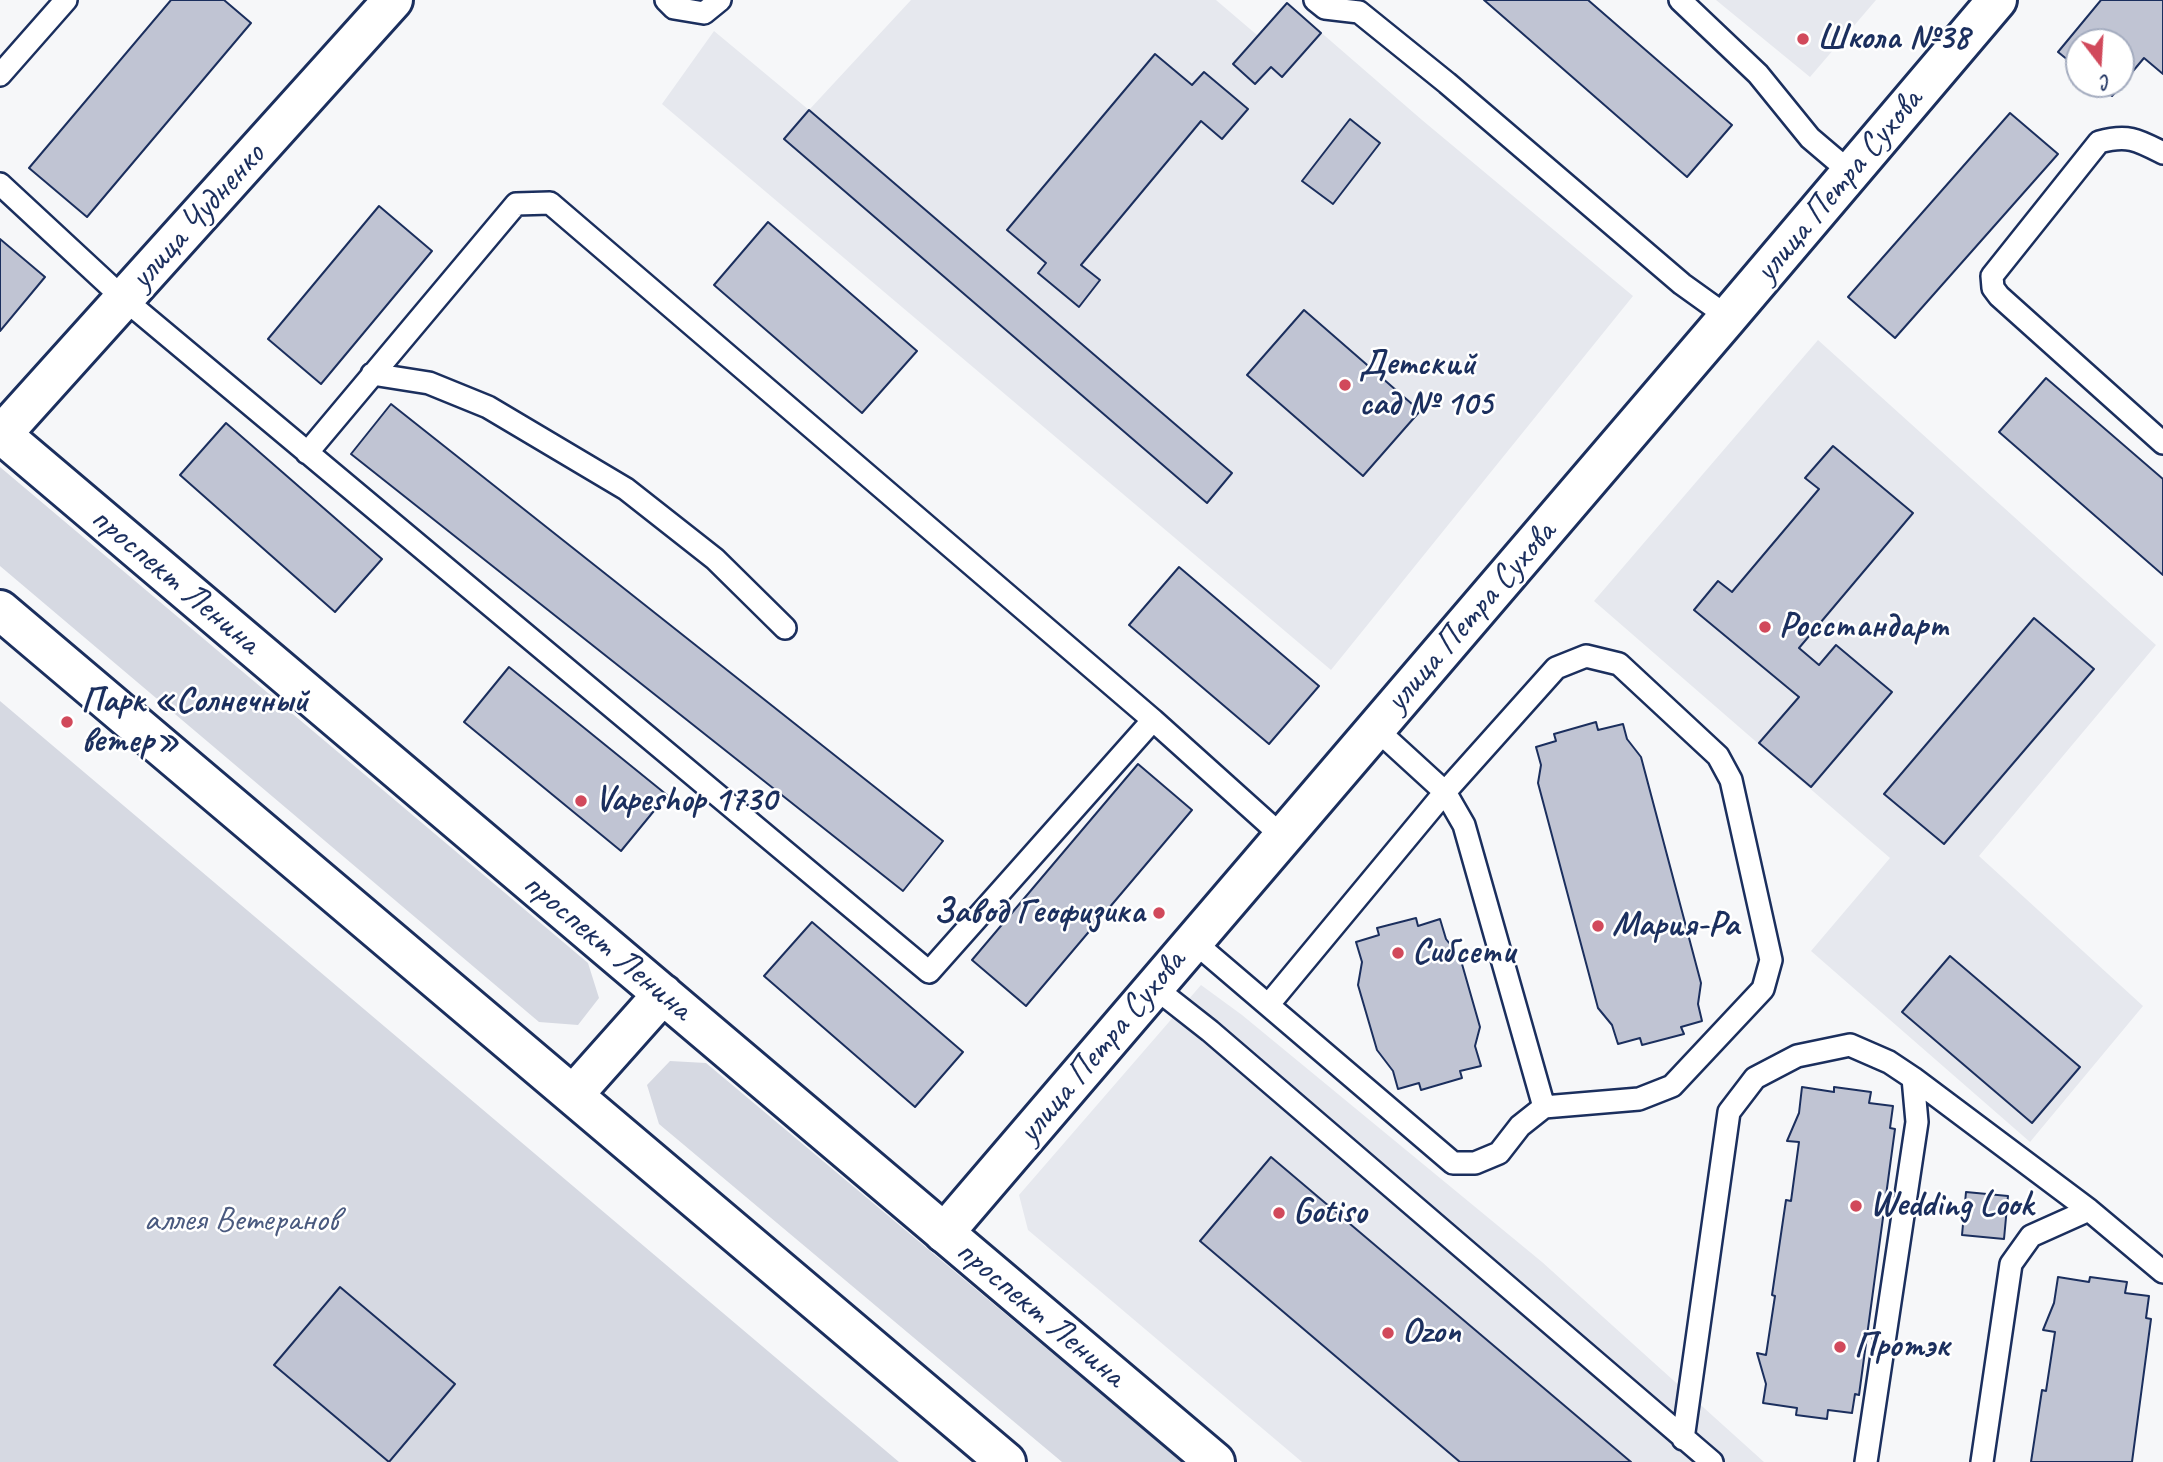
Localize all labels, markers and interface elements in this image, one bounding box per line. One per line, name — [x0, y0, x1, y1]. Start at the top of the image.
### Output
place label: Школа №38 — [1817, 18, 1969, 60]
north arrow — [2065, 28, 2135, 98]
marker: Школа №38 — [1795, 31, 1811, 47]
text: С — [2098, 68, 2114, 94]
street label: улица Петра Сухова — [1746, 81, 1932, 291]
street label: улица Чудненко — [121, 135, 275, 299]
place label: Детский сад № 105 — [1359, 344, 1492, 426]
marker: Детский сад № 105 — [1337, 377, 1353, 393]
street label: проспект Ленина — [82, 498, 268, 664]
street label: улица Петра Сухова — [1377, 513, 1565, 721]
place label: Росстандарт — [1779, 606, 1947, 648]
marker: Росстандарт — [1757, 619, 1773, 635]
place label: Парк «Солнечный ветер» — [81, 681, 308, 763]
marker: Парк «Солнечный ветер» — [59, 714, 75, 730]
place label: Vapeshop 1730 — [595, 780, 777, 822]
marker: Vapeshop 1730 — [573, 793, 589, 809]
street label: проспект Ленина — [514, 864, 700, 1030]
place label: Завод Геофизика — [933, 892, 1145, 934]
marker: Завод Геофизика — [1151, 905, 1167, 921]
place label: Мария-Ра — [1612, 905, 1739, 947]
marker: Мария-Ра — [1590, 918, 1606, 934]
place label: Сибсети — [1412, 932, 1515, 974]
street label: улица Петра Сухова — [1009, 942, 1195, 1152]
marker: Сибсети — [1390, 945, 1406, 961]
place label: Wedding Look — [1870, 1185, 2033, 1227]
place label: Gotiso — [1293, 1192, 1366, 1234]
marker: Wedding Look — [1848, 1198, 1864, 1214]
park label: аллея Ветеранов — [144, 1200, 338, 1242]
marker: Gotiso — [1271, 1205, 1287, 1221]
street label: проспект Ленина — [947, 1231, 1133, 1397]
place label: Ozon — [1402, 1312, 1460, 1354]
marker: Ozon — [1380, 1325, 1396, 1341]
place label: Протэк — [1854, 1326, 1949, 1368]
marker: Протэк — [1832, 1339, 1848, 1355]

